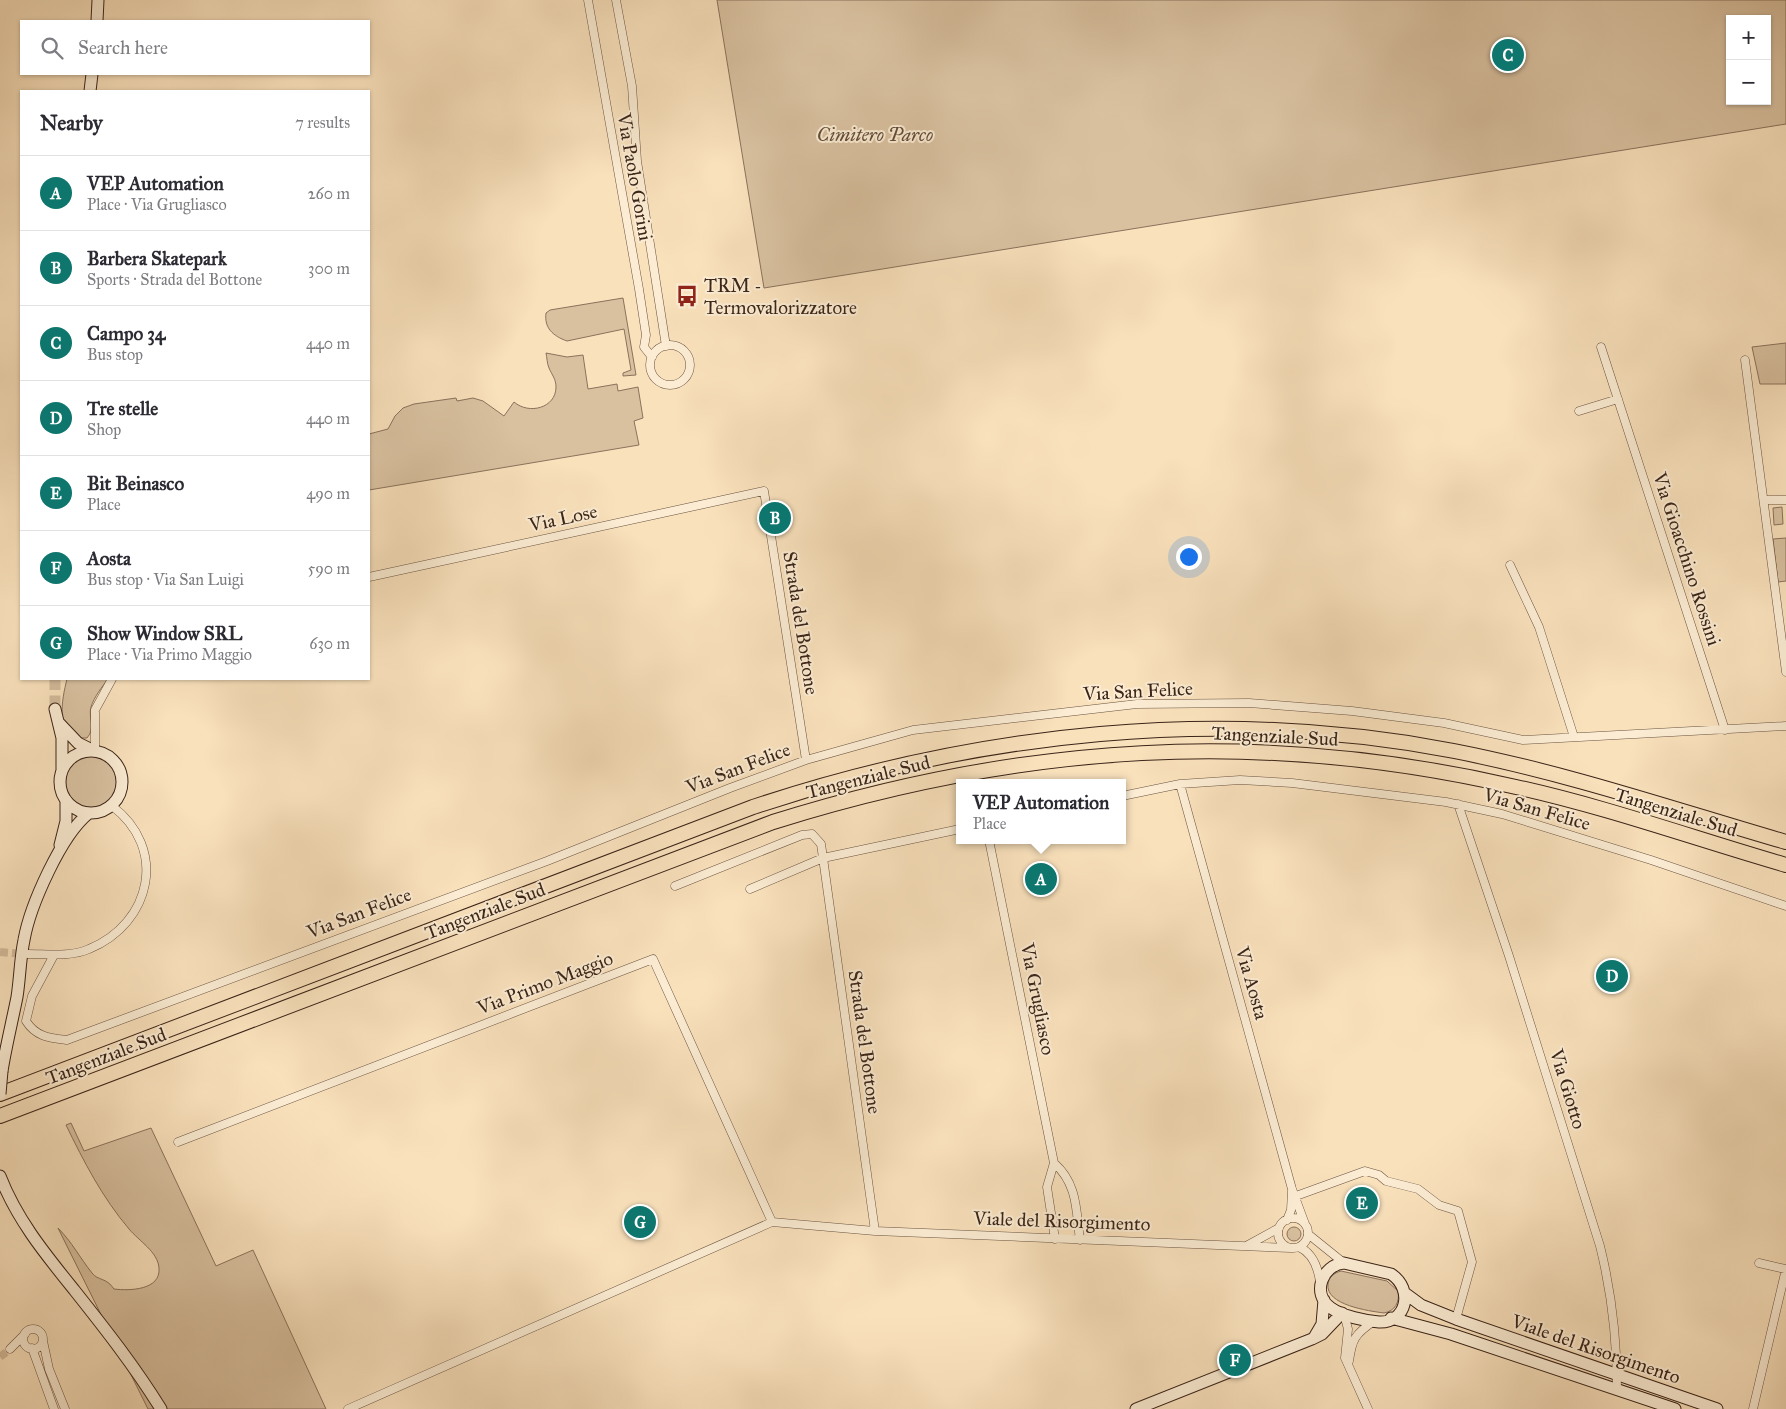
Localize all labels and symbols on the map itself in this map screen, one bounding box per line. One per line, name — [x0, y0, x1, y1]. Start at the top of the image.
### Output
pin: C — [1492, 36, 1524, 74]
street label: Via Paolo Gorini — [612, 110, 658, 243]
park label: Cimitero Parco — [817, 123, 933, 146]
place label: TRM - Termovalorizzatore — [704, 274, 857, 319]
bus stop icon: TRM - Termovalorizzatore — [674, 283, 700, 309]
street label: Via Gioacchino Rossini — [1648, 469, 1726, 648]
pin: B — [759, 499, 791, 537]
street label: Via Lose — [526, 500, 599, 537]
your location — [1176, 544, 1202, 570]
street label: Strada del Bottone — [778, 550, 824, 696]
street label: Via San Felice — [1081, 677, 1194, 705]
street label: Tangenziale Sud — [1211, 721, 1339, 752]
street label: Via San Felice — [682, 738, 794, 799]
street label: Tangenziale Sud — [804, 750, 933, 804]
street label: Tangenziale Sud — [1612, 782, 1740, 843]
street label: Via San Felice — [1480, 783, 1593, 835]
pin: A — [1025, 860, 1057, 898]
street label: Tangenziale Sud — [422, 877, 549, 945]
street label: Via San Felice — [303, 883, 415, 944]
street label: Via Grugliasco — [1015, 940, 1060, 1057]
street label: Via Aosta — [1230, 943, 1274, 1023]
street label: Via Primo Maggio — [473, 946, 617, 1021]
pin: D — [1596, 957, 1628, 995]
street label: Strada del Bottone — [844, 969, 886, 1115]
street label: Tangenziale Sud — [43, 1022, 170, 1090]
street label: Via Giotto — [1545, 1045, 1591, 1132]
pin: E — [1346, 1184, 1378, 1222]
pin: G — [624, 1203, 656, 1241]
street label: Viale del Risorgimento — [972, 1206, 1151, 1237]
street label: Viale del Risorgimento — [1507, 1309, 1684, 1390]
pin: F — [1219, 1341, 1251, 1379]

